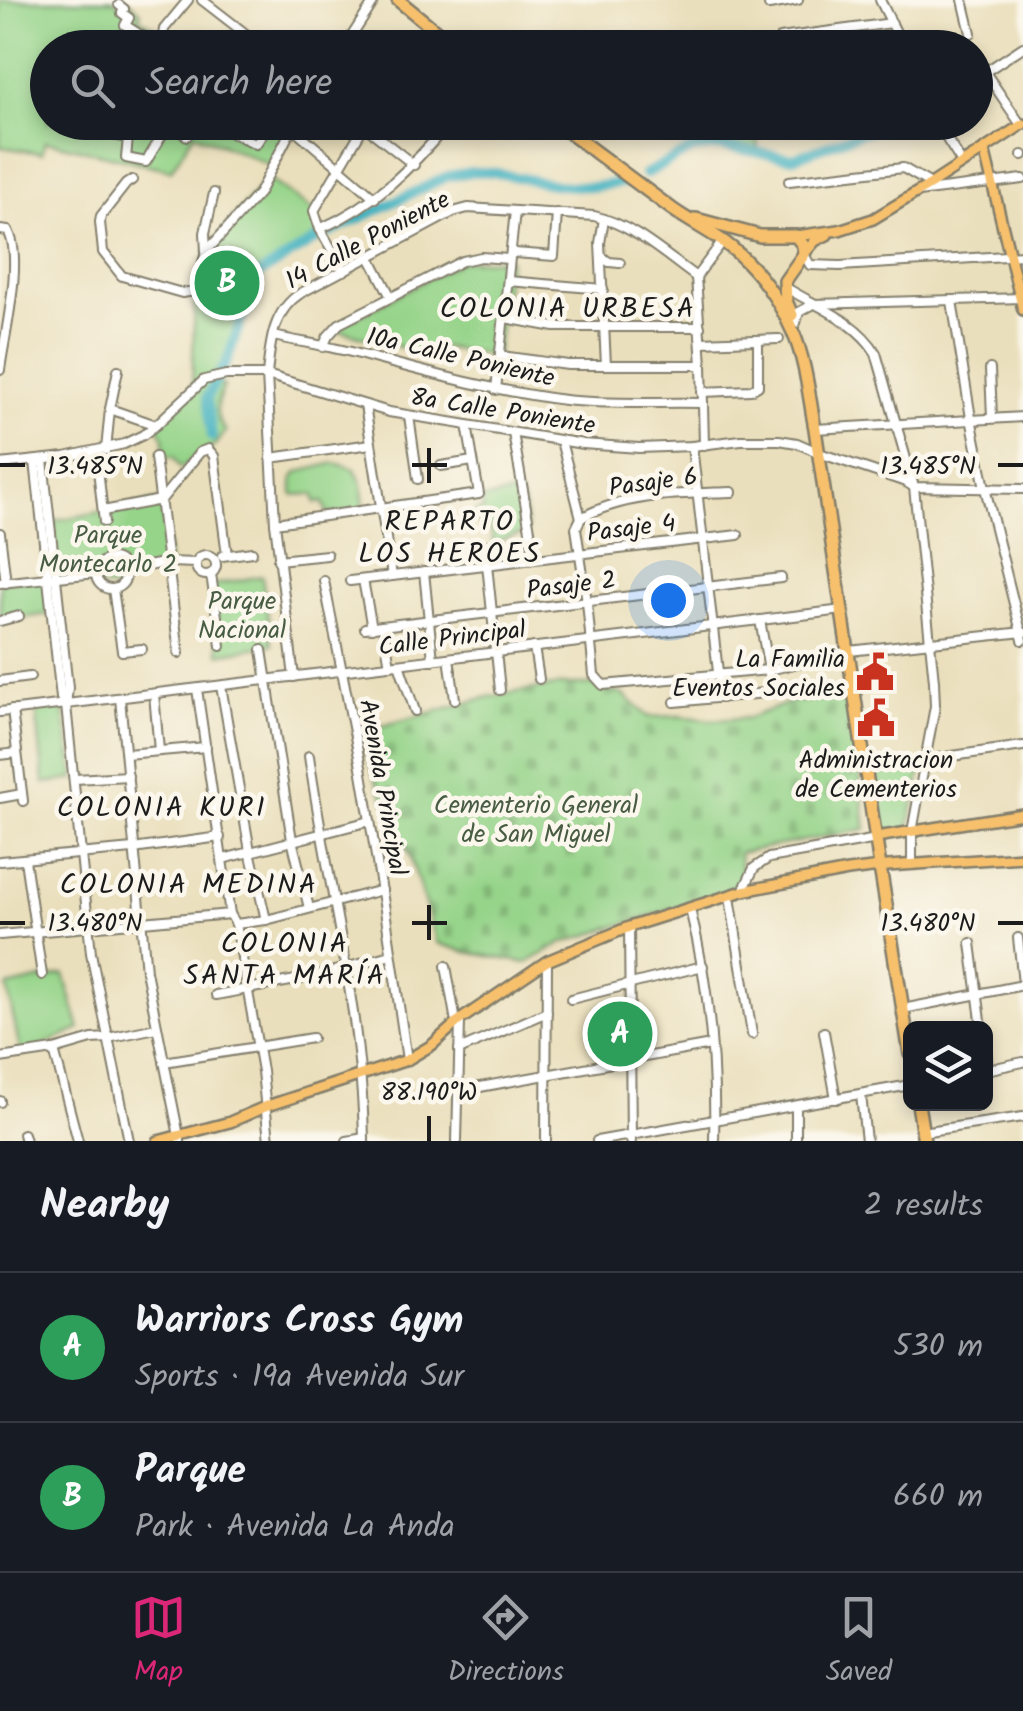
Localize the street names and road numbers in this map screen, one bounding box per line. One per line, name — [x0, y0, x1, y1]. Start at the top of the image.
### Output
street label: 14 Calle Poniente — [278, 180, 457, 301]
street label: 10a Calle Poniente — [363, 317, 559, 399]
street label: 8a Calle Poniente — [407, 378, 598, 446]
street label: Pasaje 6 — [606, 457, 700, 509]
street label: Pasaje 4 — [585, 504, 678, 554]
street label: Pasaje 2 — [524, 561, 618, 611]
street label: Calle Principal — [376, 610, 528, 668]
street label: Avenida Principal — [347, 696, 417, 879]

